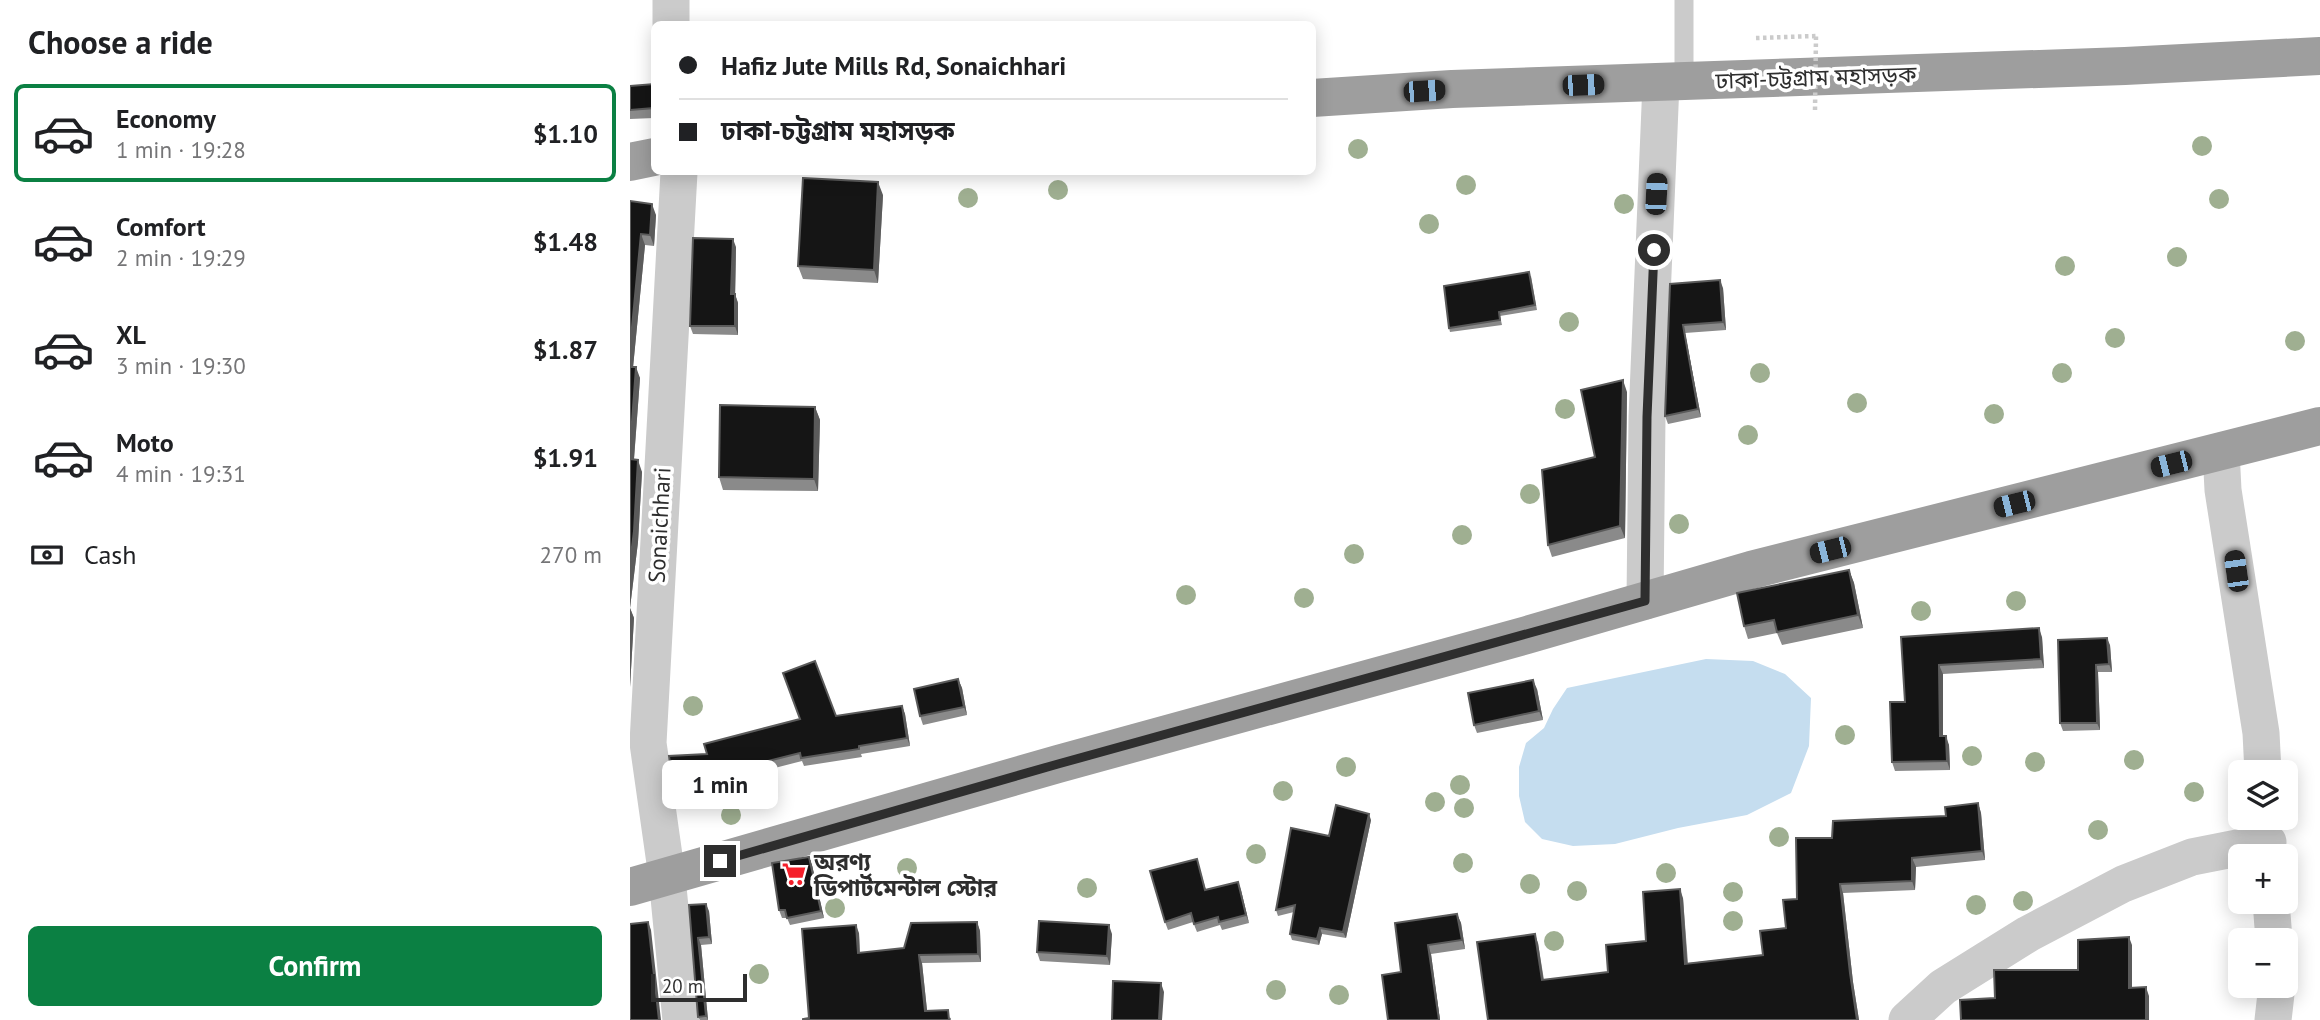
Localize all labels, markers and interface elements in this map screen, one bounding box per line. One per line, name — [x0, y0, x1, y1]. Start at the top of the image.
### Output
text: Choose a ride — [28, 21, 213, 63]
text: Hafiz Jute Mills Rd, Sonaichhari — [721, 49, 1066, 82]
street label: ঢাকা-চট্টগ্রাম মহাসড়ক — [1714, 59, 1917, 95]
car — [1562, 74, 1605, 96]
car — [1403, 79, 1446, 103]
icon: car — [32, 102, 95, 165]
text: Economy — [116, 102, 216, 135]
text: ঢাকা-চট্টগ্রাম মহাসড়ক — [721, 114, 955, 147]
text: $1.10 — [533, 117, 598, 150]
text: 1 min · 19:28 — [116, 135, 246, 164]
car — [1645, 172, 1668, 216]
icon: car — [32, 210, 95, 273]
text: Comfort — [116, 210, 206, 243]
text: $1.48 — [533, 225, 598, 258]
route start — [1638, 234, 1670, 266]
text: 2 min · 19:29 — [116, 243, 246, 272]
icon: car — [32, 318, 95, 381]
text: XL — [116, 318, 146, 351]
text: $1.87 — [533, 333, 598, 366]
text: 3 min · 19:30 — [116, 351, 246, 380]
icon: car — [32, 426, 95, 489]
text: Moto — [116, 426, 174, 459]
text: $1.91 — [533, 441, 598, 474]
car — [2149, 449, 2194, 479]
text: 4 min · 19:31 — [116, 459, 246, 488]
street label: Sonaichhari — [641, 467, 677, 583]
car — [1992, 489, 2037, 519]
car — [1808, 535, 1853, 565]
icon: cash — [28, 536, 66, 574]
text: Cash — [84, 538, 136, 571]
text: 270 m — [540, 540, 602, 569]
car — [2223, 549, 2250, 593]
callout: 1 min — [662, 760, 778, 808]
map controls — [2228, 760, 2298, 998]
button: layers — [2228, 760, 2298, 830]
text: 1 min — [692, 770, 748, 799]
button: + — [2228, 844, 2298, 914]
route end — [704, 845, 736, 877]
place label: অরণ্য ডিপার্টমেন্টাল স্টোর — [813, 847, 998, 902]
supermarket icon: অরণ্য ডিপার্টমেন্টাল স্টোর — [780, 860, 808, 888]
button: Confirm — [28, 926, 602, 1006]
button: − — [2228, 928, 2298, 998]
scale bar — [651, 971, 747, 1003]
text: 20 m — [662, 974, 703, 998]

